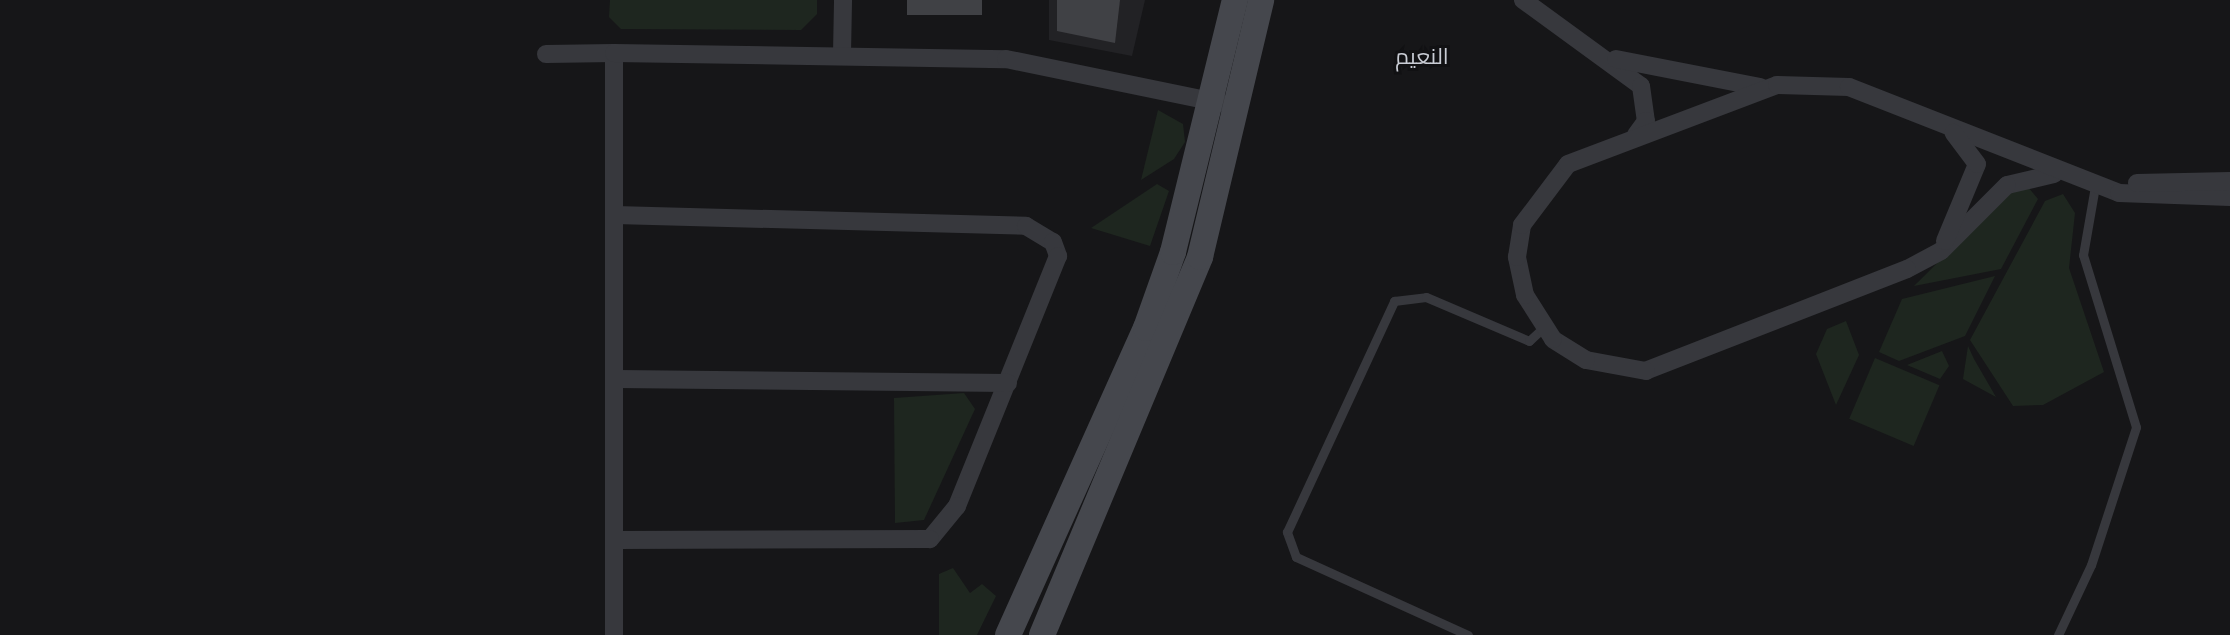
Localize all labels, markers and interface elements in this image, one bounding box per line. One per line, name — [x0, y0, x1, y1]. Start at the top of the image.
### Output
district label: النعيم — [1395, 45, 1449, 71]

